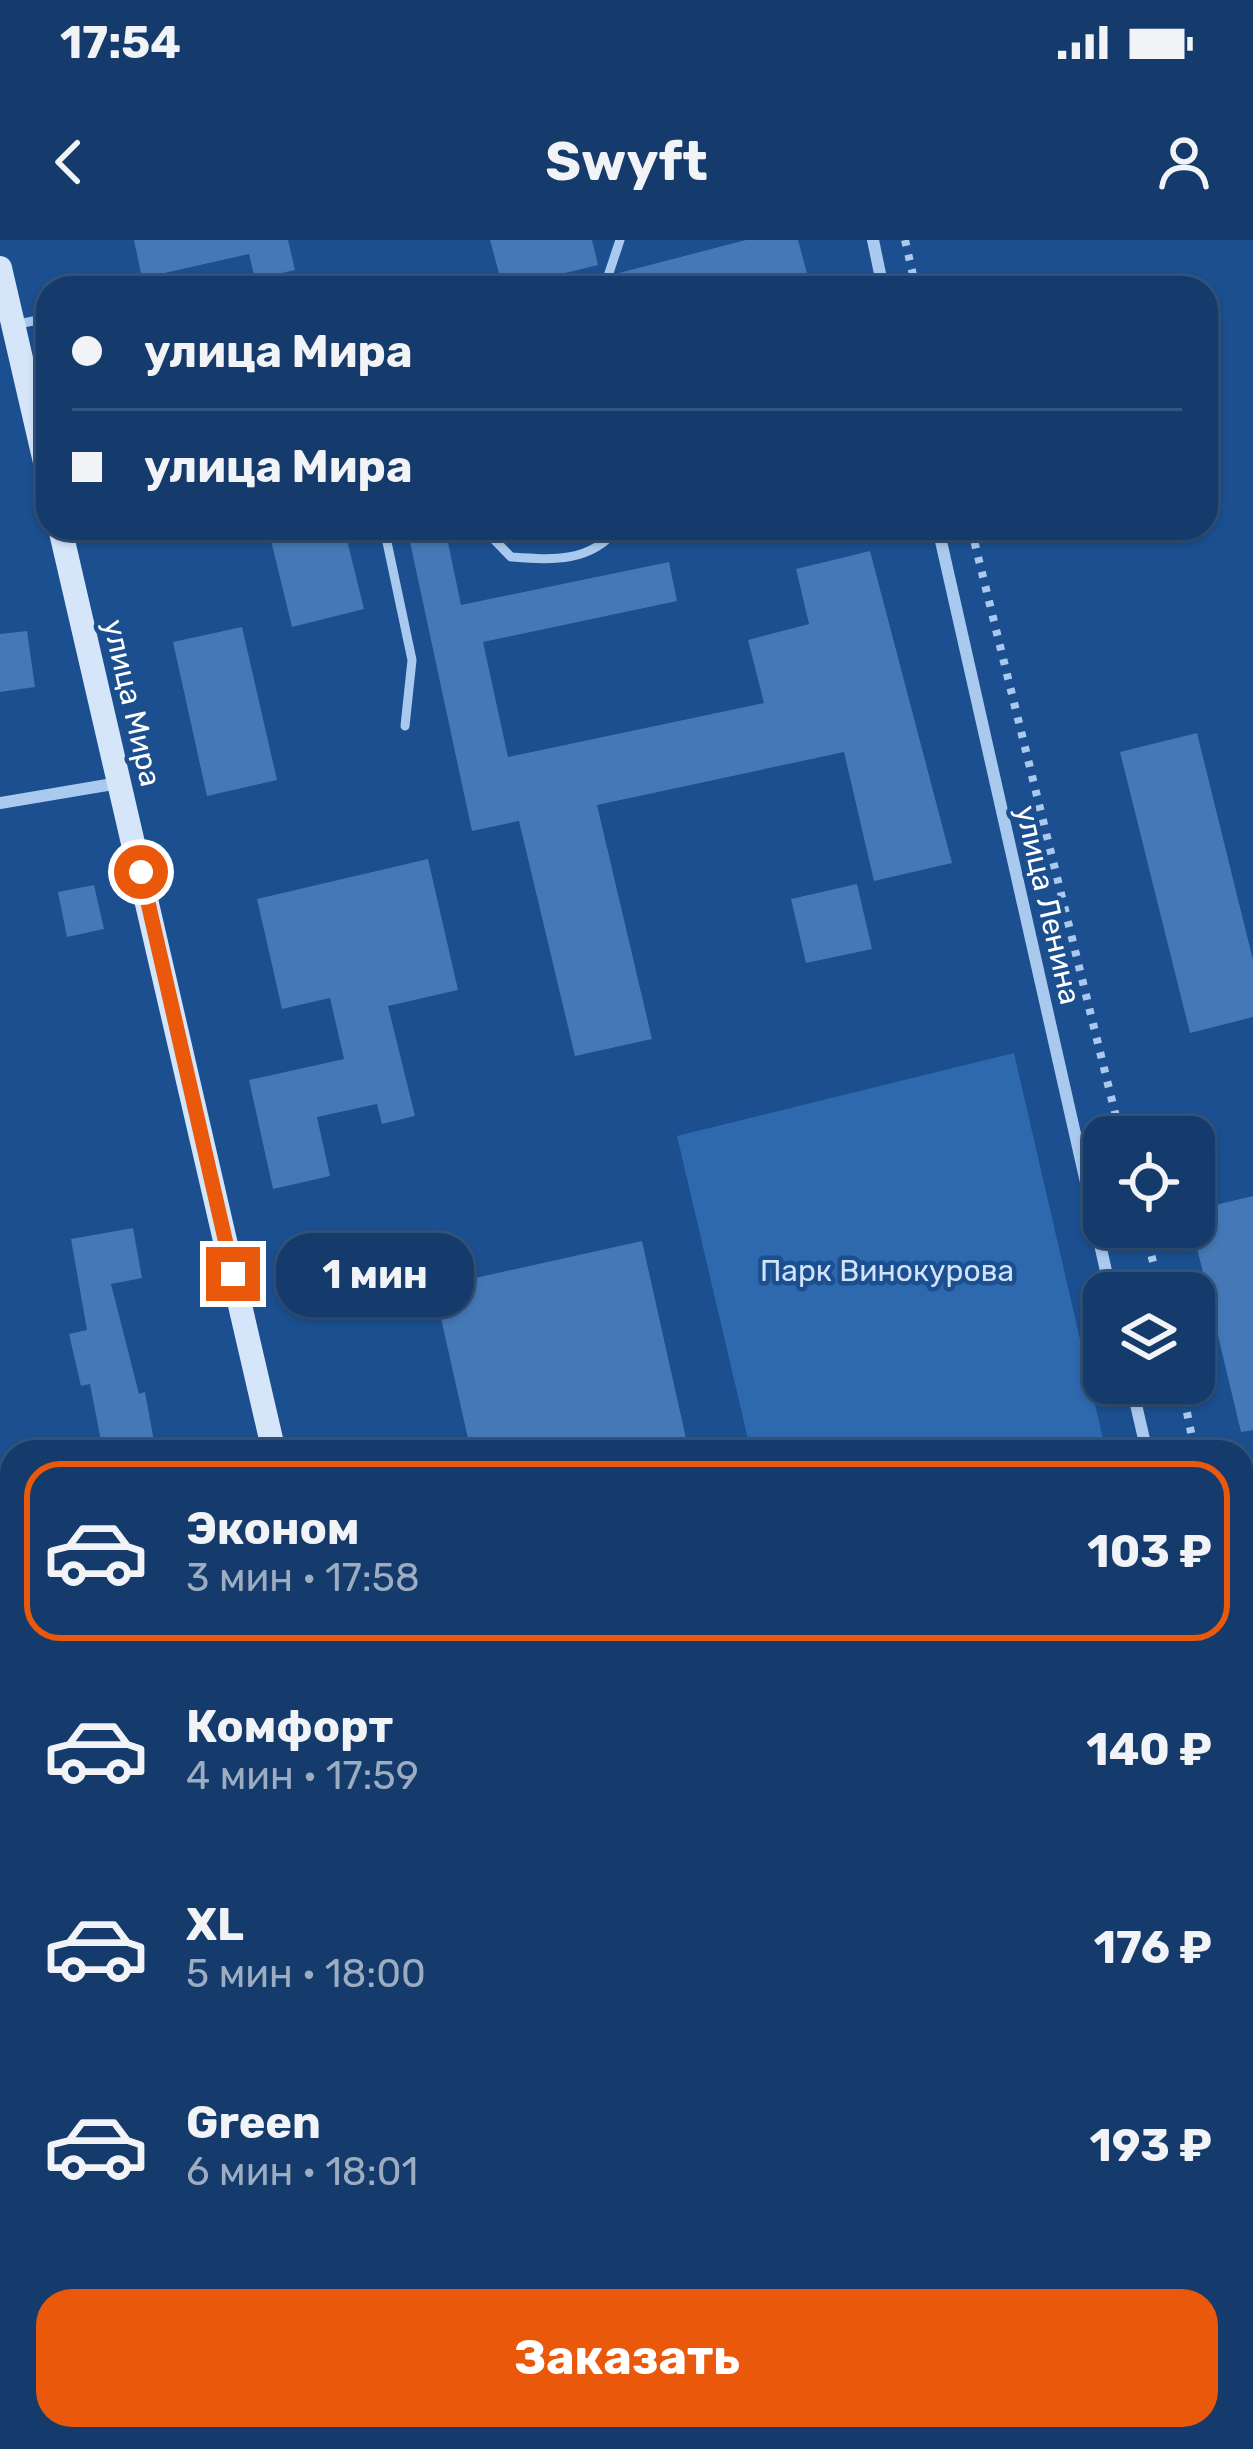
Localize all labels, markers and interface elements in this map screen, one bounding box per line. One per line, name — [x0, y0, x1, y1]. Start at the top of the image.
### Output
text: 17:54 — [60, 16, 181, 69]
icon: back — [36, 129, 102, 195]
icon: person — [1151, 129, 1217, 195]
text: Swyft — [545, 130, 708, 194]
text: улица Мира — [144, 325, 413, 378]
text: улица Мира — [144, 440, 413, 493]
street label: улица Мира — [95, 616, 169, 790]
street label: улица Ленина — [1008, 802, 1088, 1008]
route start — [114, 845, 168, 899]
map controls — [1083, 1116, 1215, 1404]
button: locate — [1083, 1116, 1215, 1248]
callout: 1 мин — [275, 1232, 473, 1316]
route end — [206, 1247, 260, 1301]
text: 1 мин — [322, 1252, 428, 1298]
park label: Парк Винокурова — [760, 1253, 1014, 1289]
button: layers — [1083, 1272, 1215, 1404]
icon: car — [42, 1497, 150, 1605]
text: Эконом — [186, 1502, 360, 1555]
text: 103 ₽ — [1087, 1525, 1212, 1578]
text: 3 мин · 17:58 — [186, 1555, 420, 1601]
icon: car — [42, 1695, 150, 1803]
text: Комфорт — [186, 1700, 393, 1753]
text: 140 ₽ — [1086, 1723, 1212, 1776]
text: 4 мин · 17:59 — [186, 1753, 419, 1799]
icon: car — [42, 1893, 150, 2001]
text: XL — [186, 1898, 244, 1951]
text: 176 ₽ — [1094, 1921, 1212, 1974]
text: 5 мин · 18:00 — [186, 1951, 426, 1997]
icon: car — [42, 2091, 150, 2199]
text: Green — [186, 2096, 321, 2149]
text: 193 ₽ — [1089, 2119, 1212, 2172]
text: 6 мин · 18:01 — [186, 2149, 418, 2195]
button: Заказать — [36, 2289, 1218, 2427]

